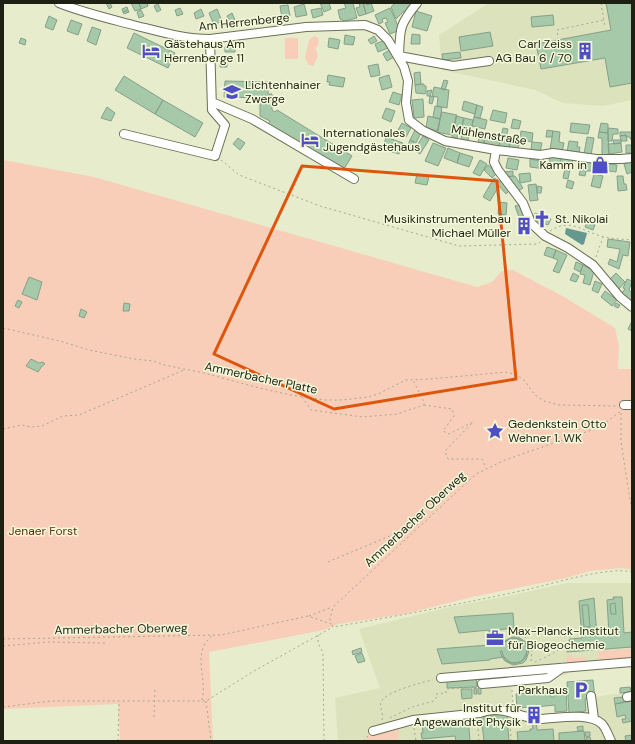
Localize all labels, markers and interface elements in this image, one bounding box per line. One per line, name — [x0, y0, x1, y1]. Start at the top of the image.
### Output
street label: Am Herrenberge — [198, 9, 290, 35]
place label: Gästehaus Am Herrenberge 11 — [164, 36, 245, 66]
place label: Carl Zeiss AG Bau 6 / 70 — [495, 36, 572, 66]
hotel icon: Gästehaus Am Herrenberge 11 — [141, 41, 161, 61]
building icon: Carl Zeiss AG Bau 6 / 70 — [575, 41, 595, 61]
place label: Lichtenhainer Zwerge — [245, 77, 321, 107]
school or university icon: Lichtenhainer Zwerge — [222, 82, 242, 102]
street label: Mühlenstraße — [450, 121, 528, 149]
place label: Internationales Jugendgästehaus — [323, 125, 420, 155]
hotel icon: Internationales Jugendgästehaus — [300, 130, 320, 150]
shop icon: Kamm in — [590, 155, 610, 175]
place label: Kamm in — [539, 157, 587, 173]
church icon: St. Nikolai — [532, 209, 552, 229]
place label: Musikinstrumentenbau Michael Müller — [384, 211, 512, 241]
place label: St. Nikolai — [555, 211, 608, 227]
building icon: Musikinstrumentenbau Michael Müller — [514, 216, 534, 236]
street label: Ammerbacher Platte — [203, 358, 319, 398]
place label: Gedenkstein Otto Wehner 1. WK — [508, 416, 607, 446]
place icon: Gedenkstein Otto Wehner 1. WK — [485, 421, 505, 441]
street label: Ammerbacher Oberweg — [361, 467, 469, 570]
park label: Jenaer Forst — [9, 523, 78, 539]
street label: Ammerbacher Oberweg — [54, 620, 188, 638]
place label: Max-Planck-Institut für Biogeochemie — [508, 623, 619, 653]
office icon: Max-Planck-Institut für Biogeochemie — [485, 628, 505, 648]
parking icon: Parkhaus — [571, 680, 591, 700]
place label: Parkhaus — [518, 682, 568, 698]
place label: Institut für Angewandte Physik — [414, 700, 522, 730]
building icon: Institut für Angewandte Physik — [524, 705, 544, 725]

